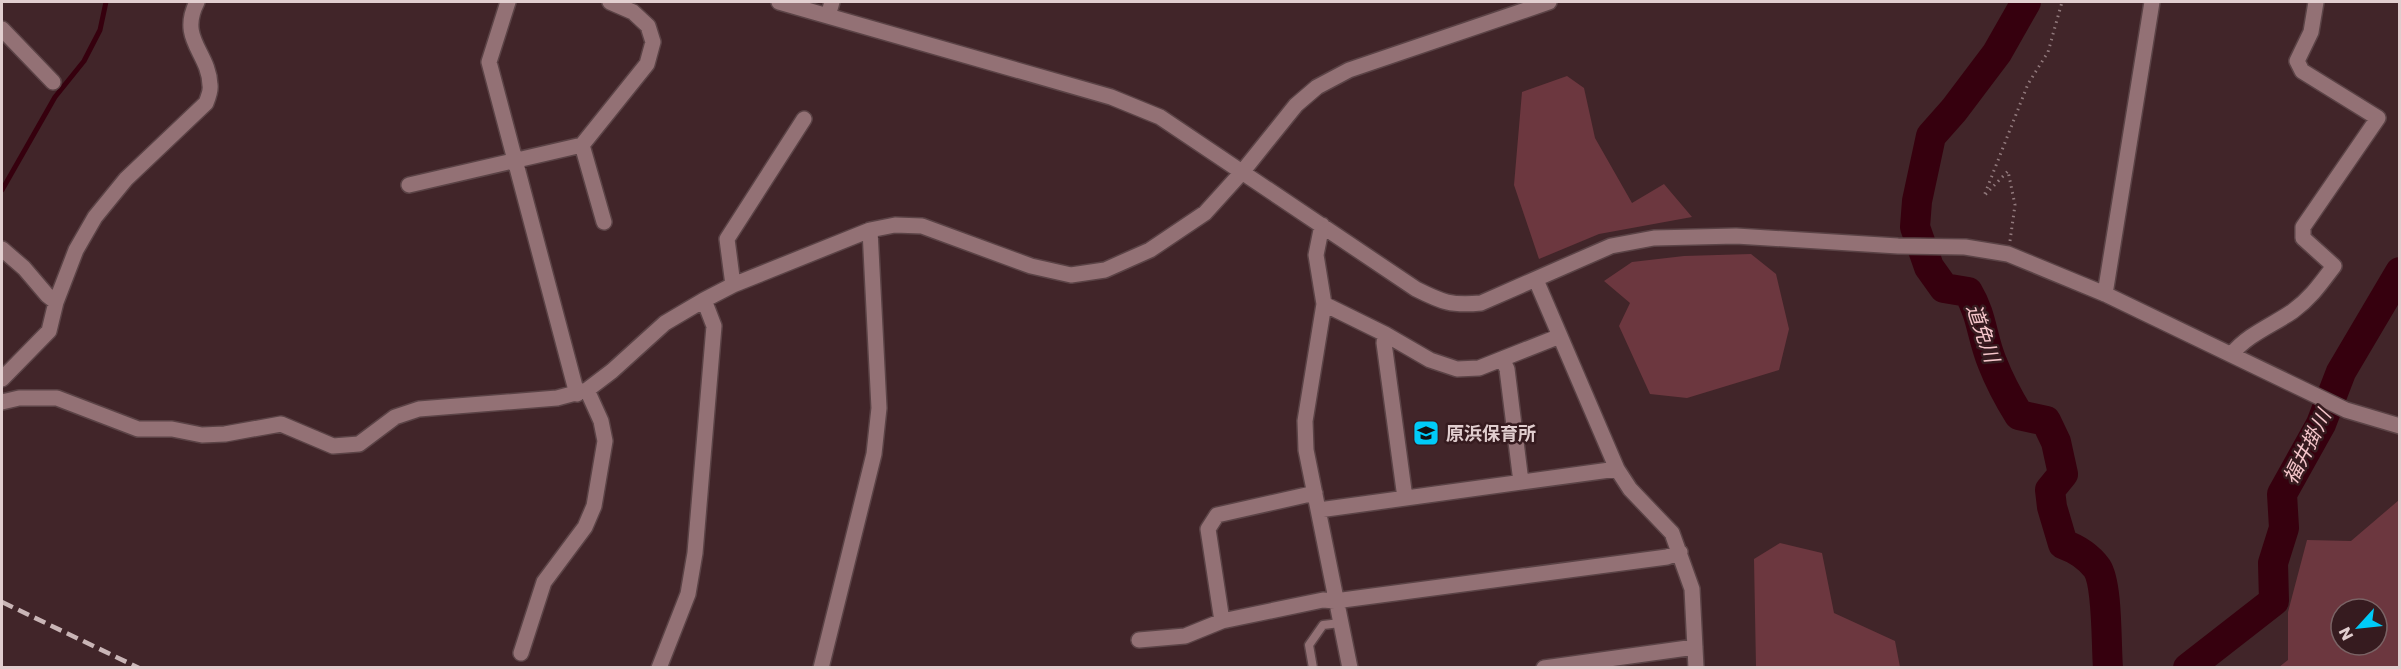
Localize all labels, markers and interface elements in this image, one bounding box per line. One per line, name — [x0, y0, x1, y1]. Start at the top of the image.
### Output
water label: 道免川 — [1960, 300, 2007, 368]
water label: 福井掛川 — [2276, 403, 2339, 489]
school or university icon: 原浜保育所 — [1411, 418, 1441, 448]
place label: 原浜保育所 — [1446, 421, 1536, 446]
north arrow — [2329, 597, 2389, 657]
text: N — [2333, 623, 2359, 644]

